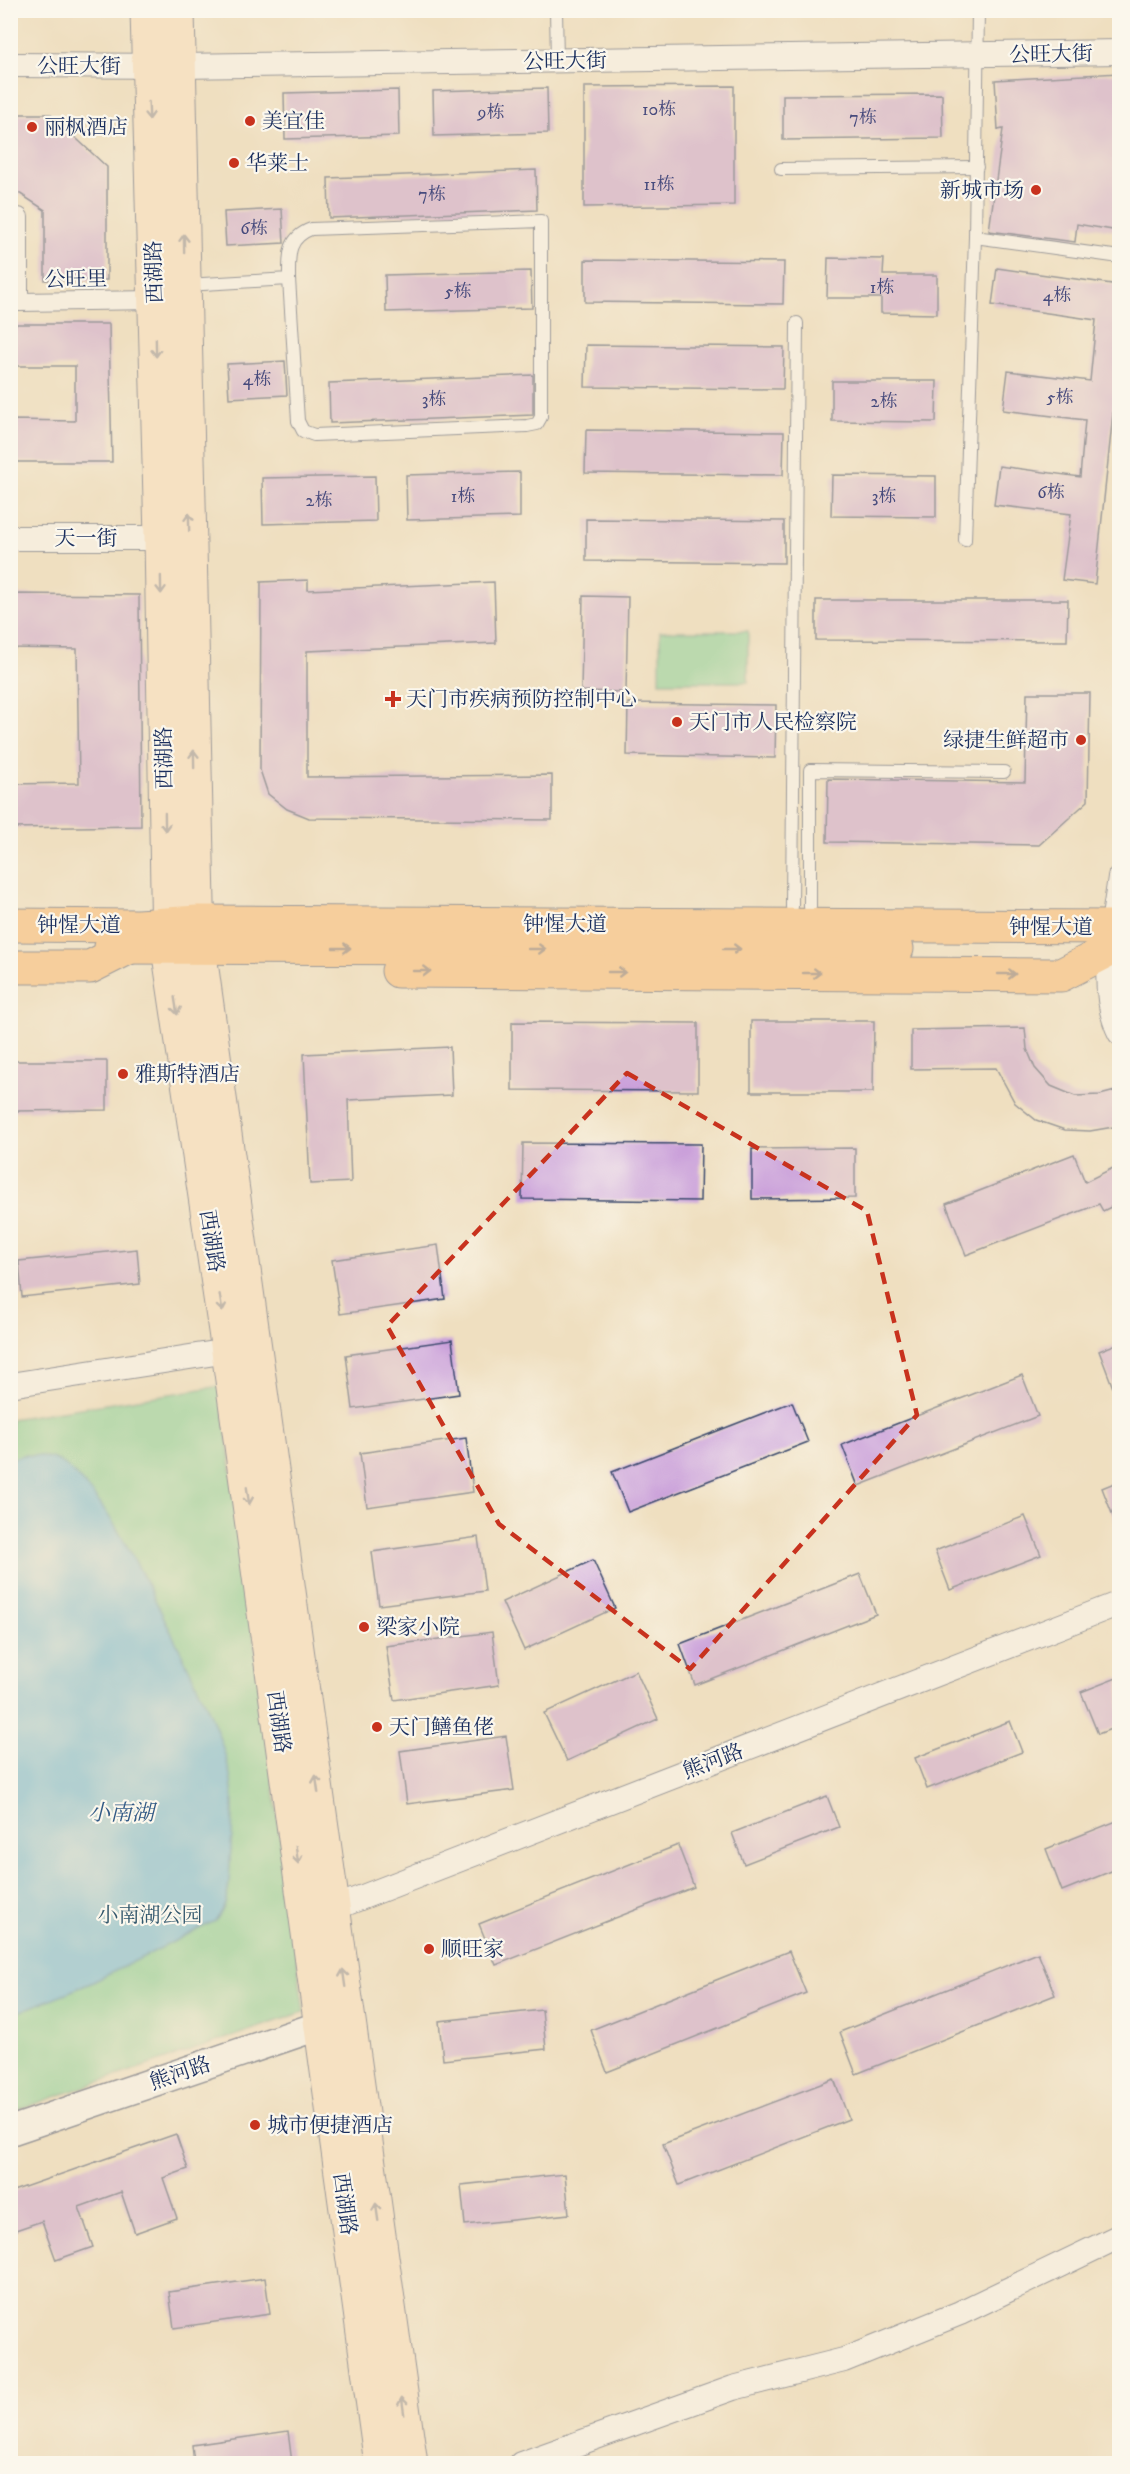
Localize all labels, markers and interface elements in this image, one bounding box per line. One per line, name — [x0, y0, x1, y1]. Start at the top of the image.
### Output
street label: 公旺大街 — [1009, 41, 1093, 69]
street label: 公旺大街 — [523, 48, 607, 76]
street label: 公旺大街 — [37, 54, 121, 80]
house number: 10栋 — [642, 99, 676, 121]
one-way arrow — [144, 100, 155, 120]
house number: 9栋 — [477, 102, 504, 124]
house number: 7栋 — [849, 107, 877, 129]
place label: 美宜佳 — [262, 109, 325, 135]
marker: 美宜佳 — [243, 114, 257, 128]
place label: 丽枫酒店 — [44, 115, 128, 141]
marker: 丽枫酒店 — [25, 120, 39, 134]
place label: 华莱士 — [246, 151, 309, 177]
marker: 华莱士 — [227, 156, 241, 170]
house number: 11栋 — [643, 174, 675, 196]
place label: 新城市场 — [940, 178, 1024, 204]
marker: 新城市场 — [1029, 183, 1043, 197]
house number: 7栋 — [418, 184, 446, 206]
house number: 6栋 — [240, 218, 268, 240]
one-way arrow — [178, 233, 189, 253]
street label: 西湖路 — [141, 240, 169, 304]
street label: 公旺里 — [44, 266, 108, 294]
house number: 1栋 — [870, 277, 894, 299]
house number: 5栋 — [445, 281, 471, 303]
house number: 4栋 — [1043, 285, 1071, 307]
one-way arrow — [151, 337, 162, 357]
house number: 4栋 — [243, 369, 271, 391]
house number: 5栋 — [1047, 387, 1073, 409]
house number: 3栋 — [422, 389, 446, 411]
house number: 2栋 — [871, 391, 897, 413]
house number: 6栋 — [1037, 482, 1065, 504]
house number: 1栋 — [451, 486, 475, 508]
house number: 3栋 — [872, 486, 896, 508]
house number: 2栋 — [306, 490, 332, 512]
one-way arrow — [183, 512, 195, 532]
street label: 天一街 — [55, 526, 118, 552]
one-way arrow — [156, 574, 167, 594]
place label: 天门市疾病预防控制中心 — [406, 687, 637, 713]
marker: 天门市疾病预防控制中心 — [384, 690, 402, 708]
place label: 天门市人民检察院 — [689, 710, 857, 736]
marker: 天门市人民检察院 — [670, 715, 684, 729]
street label: 西湖路 — [151, 726, 179, 790]
place label: 绿捷生鲜超市 — [943, 728, 1069, 754]
marker: 绿捷生鲜超市 — [1074, 733, 1088, 747]
one-way arrow — [188, 749, 200, 769]
one-way arrow — [159, 811, 171, 831]
street label: 钟惺大道 — [523, 912, 607, 938]
street label: 钟惺大道 — [37, 913, 121, 939]
street label: 钟惺大道 — [1009, 915, 1093, 941]
one-way arrow — [331, 942, 351, 954]
one-way arrow — [526, 943, 546, 955]
one-way arrow — [721, 943, 741, 955]
one-way arrow — [411, 965, 431, 977]
one-way arrow — [606, 966, 626, 978]
one-way arrow — [801, 967, 821, 979]
one-way arrow — [996, 968, 1016, 980]
one-way arrow — [171, 996, 182, 1015]
place label: 雅斯特酒店 — [135, 1062, 240, 1088]
marker: 雅斯特酒店 — [116, 1067, 130, 1081]
street label: 西湖路 — [193, 1208, 229, 1274]
one-way arrow — [216, 1292, 227, 1312]
one-way arrow — [243, 1485, 254, 1505]
place label: 梁家小院 — [376, 1615, 460, 1641]
marker: 梁家小院 — [357, 1620, 371, 1634]
street label: 西湖路 — [261, 1689, 295, 1755]
place label: 天门鳝鱼佬 — [389, 1715, 494, 1741]
marker: 天门鳝鱼佬 — [370, 1720, 384, 1734]
street label: 熊河路 — [679, 1739, 747, 1785]
one-way arrow — [312, 1775, 323, 1795]
water label: 小南湖 — [88, 1800, 158, 1827]
one-way arrow — [292, 1845, 303, 1865]
park label: 小南湖公园 — [98, 1903, 203, 1929]
place label: 顺旺家 — [441, 1937, 504, 1963]
marker: 顺旺家 — [422, 1942, 436, 1956]
one-way arrow — [339, 1968, 350, 1988]
street label: 熊河路 — [146, 2051, 214, 2096]
place label: 城市便捷酒店 — [267, 2113, 393, 2139]
marker: 城市便捷酒店 — [248, 2118, 262, 2132]
street label: 西湖路 — [327, 2171, 361, 2237]
one-way arrow — [371, 2203, 382, 2223]
one-way arrow — [398, 2396, 409, 2416]

